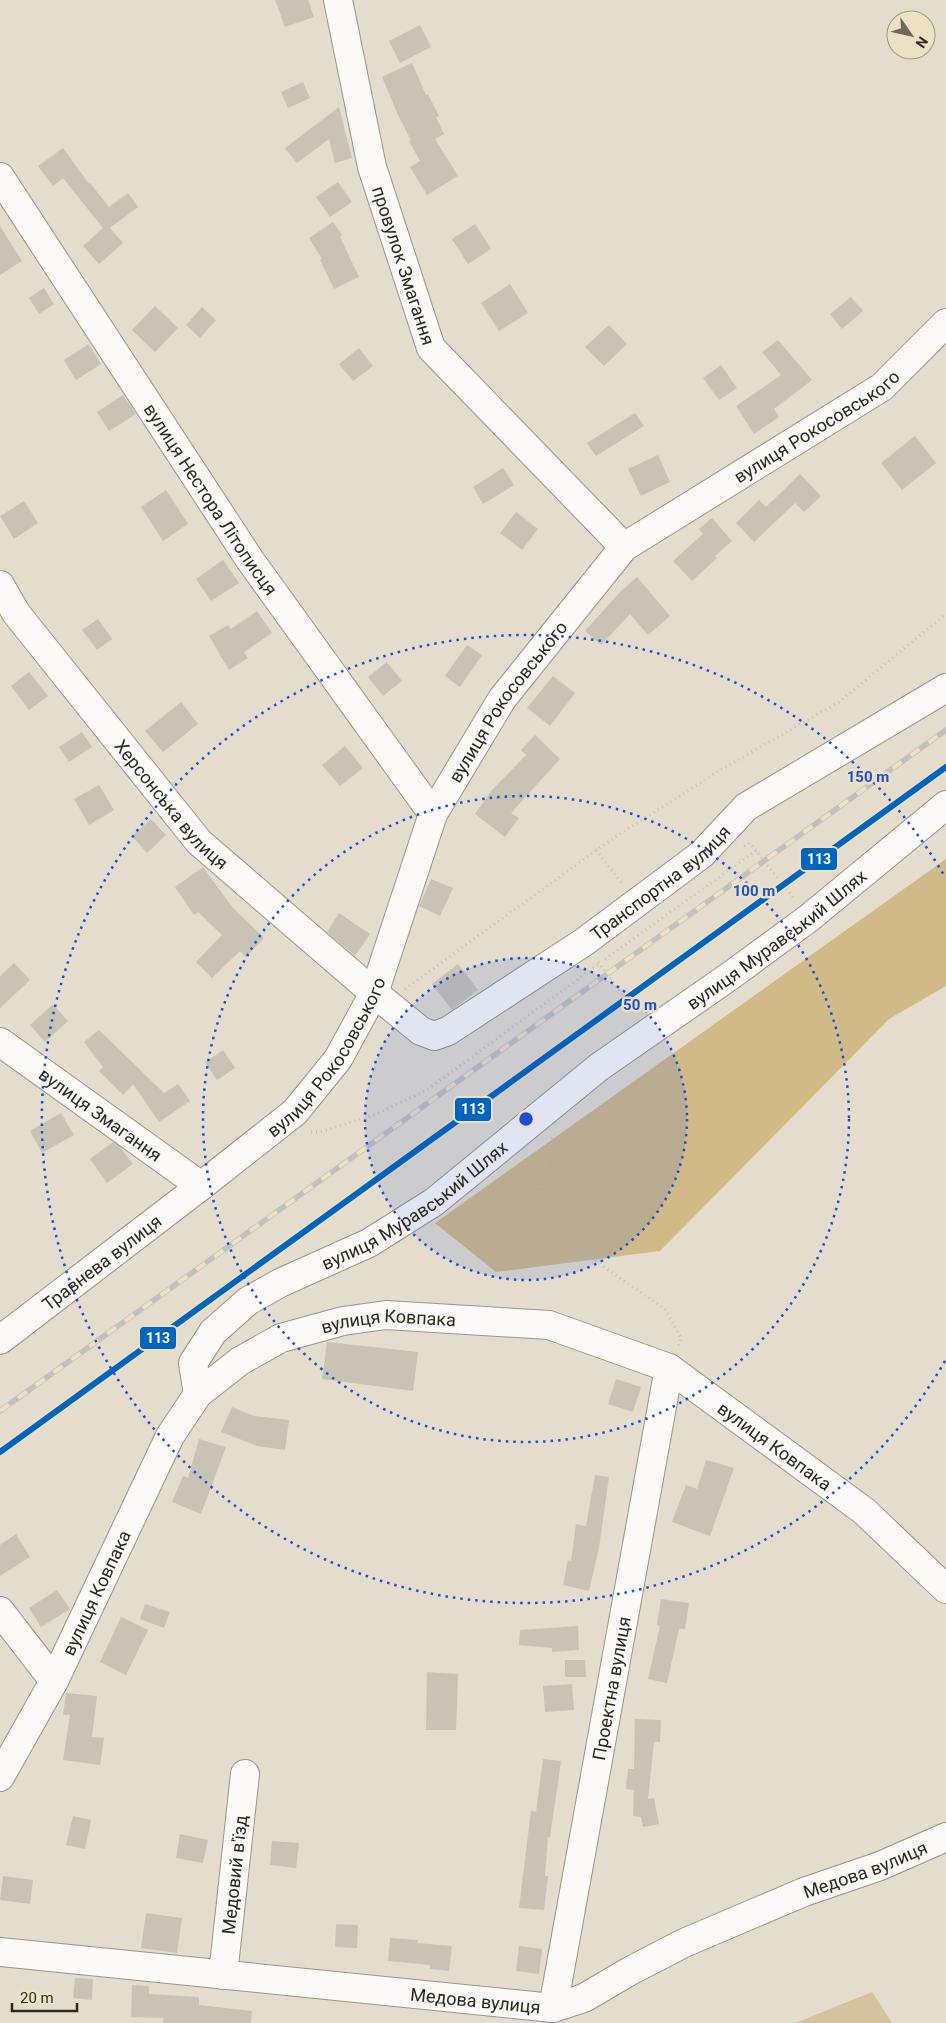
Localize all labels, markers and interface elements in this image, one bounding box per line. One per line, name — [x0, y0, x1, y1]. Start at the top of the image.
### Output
north arrow — [886, 10, 936, 60]
text: N — [912, 34, 931, 51]
street label: провулок Змагання — [368, 183, 440, 348]
street label: вулиця Рокосовського — [730, 366, 903, 487]
street label: вулиця Нестора Літописця — [140, 399, 282, 599]
street label: вулиця Рокосовського — [444, 617, 571, 786]
street label: Херсонська вулиця — [111, 735, 233, 873]
text: 150 m — [847, 768, 889, 786]
street label: Транспортна вулиця — [586, 821, 734, 944]
line badge: 113 — [800, 847, 838, 871]
text: 113 — [807, 851, 831, 867]
street label: вулиця Муравський Шлях — [683, 865, 870, 1013]
text: 100 m — [733, 882, 775, 900]
street label: вулиця Рокосовського — [263, 975, 389, 1141]
text: 50 m — [623, 996, 657, 1014]
street label: вулиця Змагання — [35, 1063, 166, 1165]
line badge: 113 — [454, 1097, 492, 1122]
text: 113 — [461, 1101, 485, 1117]
centre of rings — [517, 1110, 535, 1128]
street label: вулиця Муравський Шлях — [318, 1136, 511, 1273]
street label: Травнева вулиця — [38, 1210, 165, 1314]
street label: вулиця Ковпака — [319, 1304, 457, 1337]
line badge: 113 — [139, 1326, 177, 1350]
text: 113 — [146, 1330, 170, 1346]
street label: вулиця Ковпака — [714, 1397, 836, 1494]
street label: вулиця Ковпака — [57, 1527, 134, 1658]
street label: Проектна вулиця — [588, 1615, 634, 1762]
street label: Медовий в'їзд — [217, 1814, 251, 1935]
street label: Медова вулиця — [800, 1836, 930, 1902]
scale bar — [12, 1980, 78, 2012]
street label: Медова вулиця — [409, 1983, 542, 2017]
text: 20 m — [20, 1989, 54, 2007]

